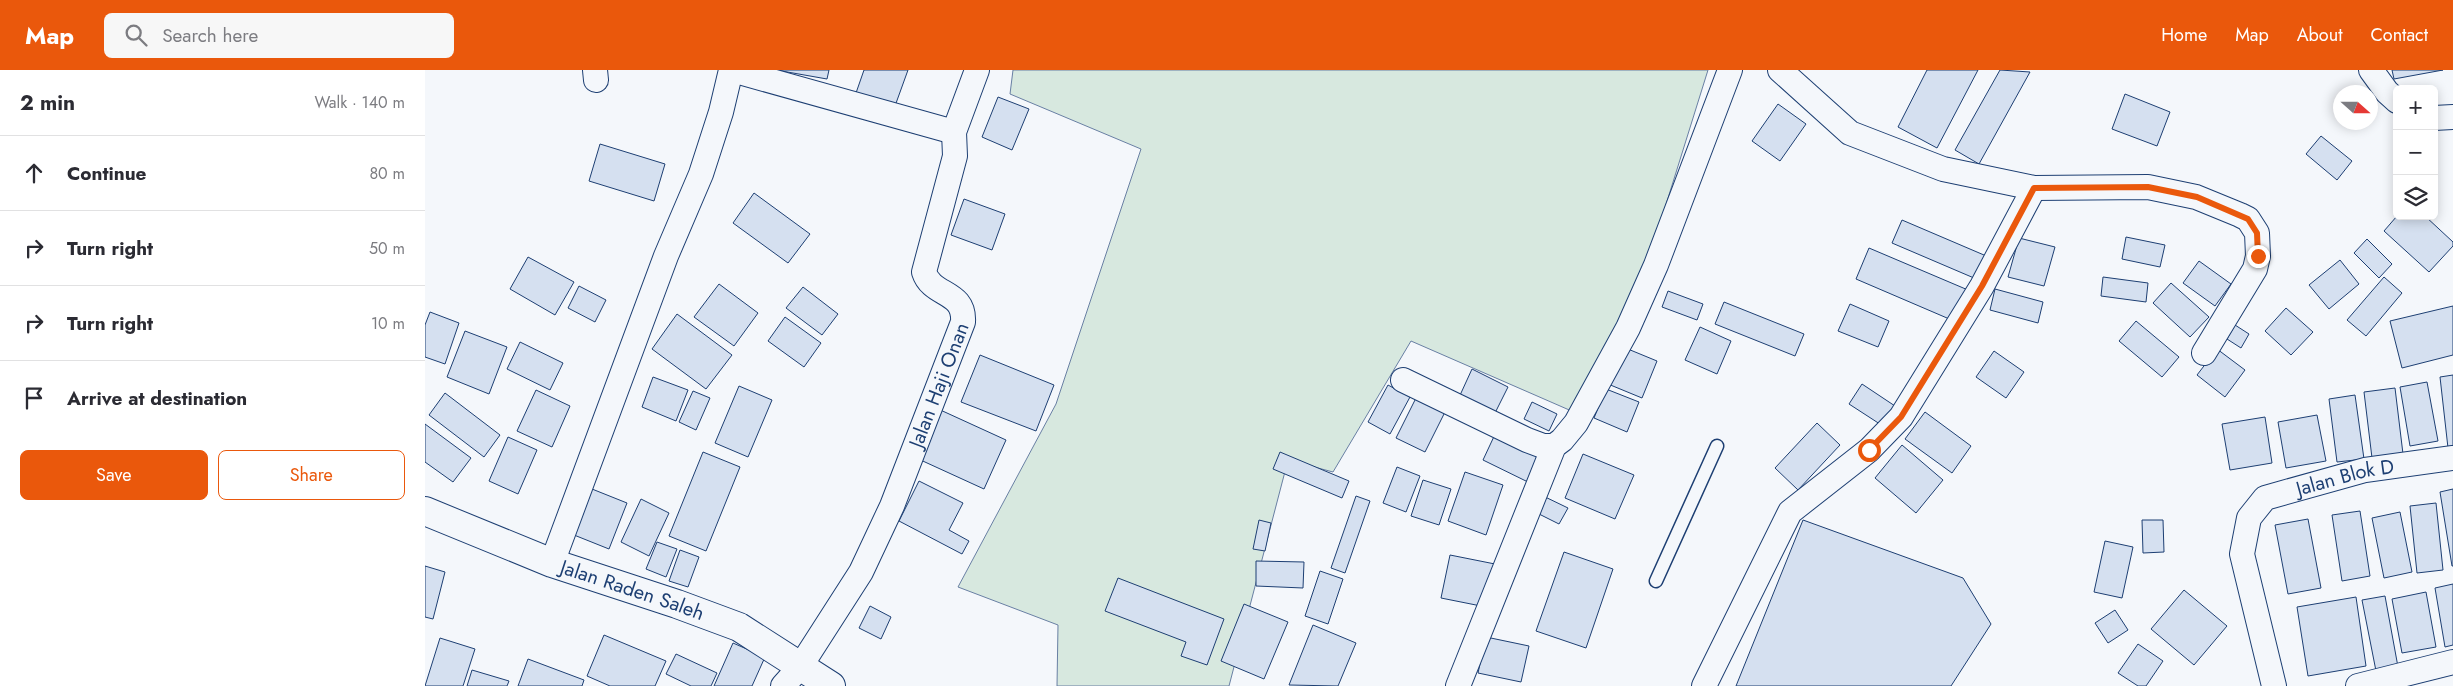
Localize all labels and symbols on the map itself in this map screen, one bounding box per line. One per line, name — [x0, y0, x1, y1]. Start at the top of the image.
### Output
north arrow — [2333, 85, 2378, 130]
route end — [2247, 245, 2270, 268]
street label: Jalan Haji Onan — [901, 319, 976, 455]
route start — [1858, 439, 1881, 462]
street label: Jalan Blok D — [2290, 452, 2396, 504]
street label: Jalan Raden Saleh — [554, 552, 708, 628]

